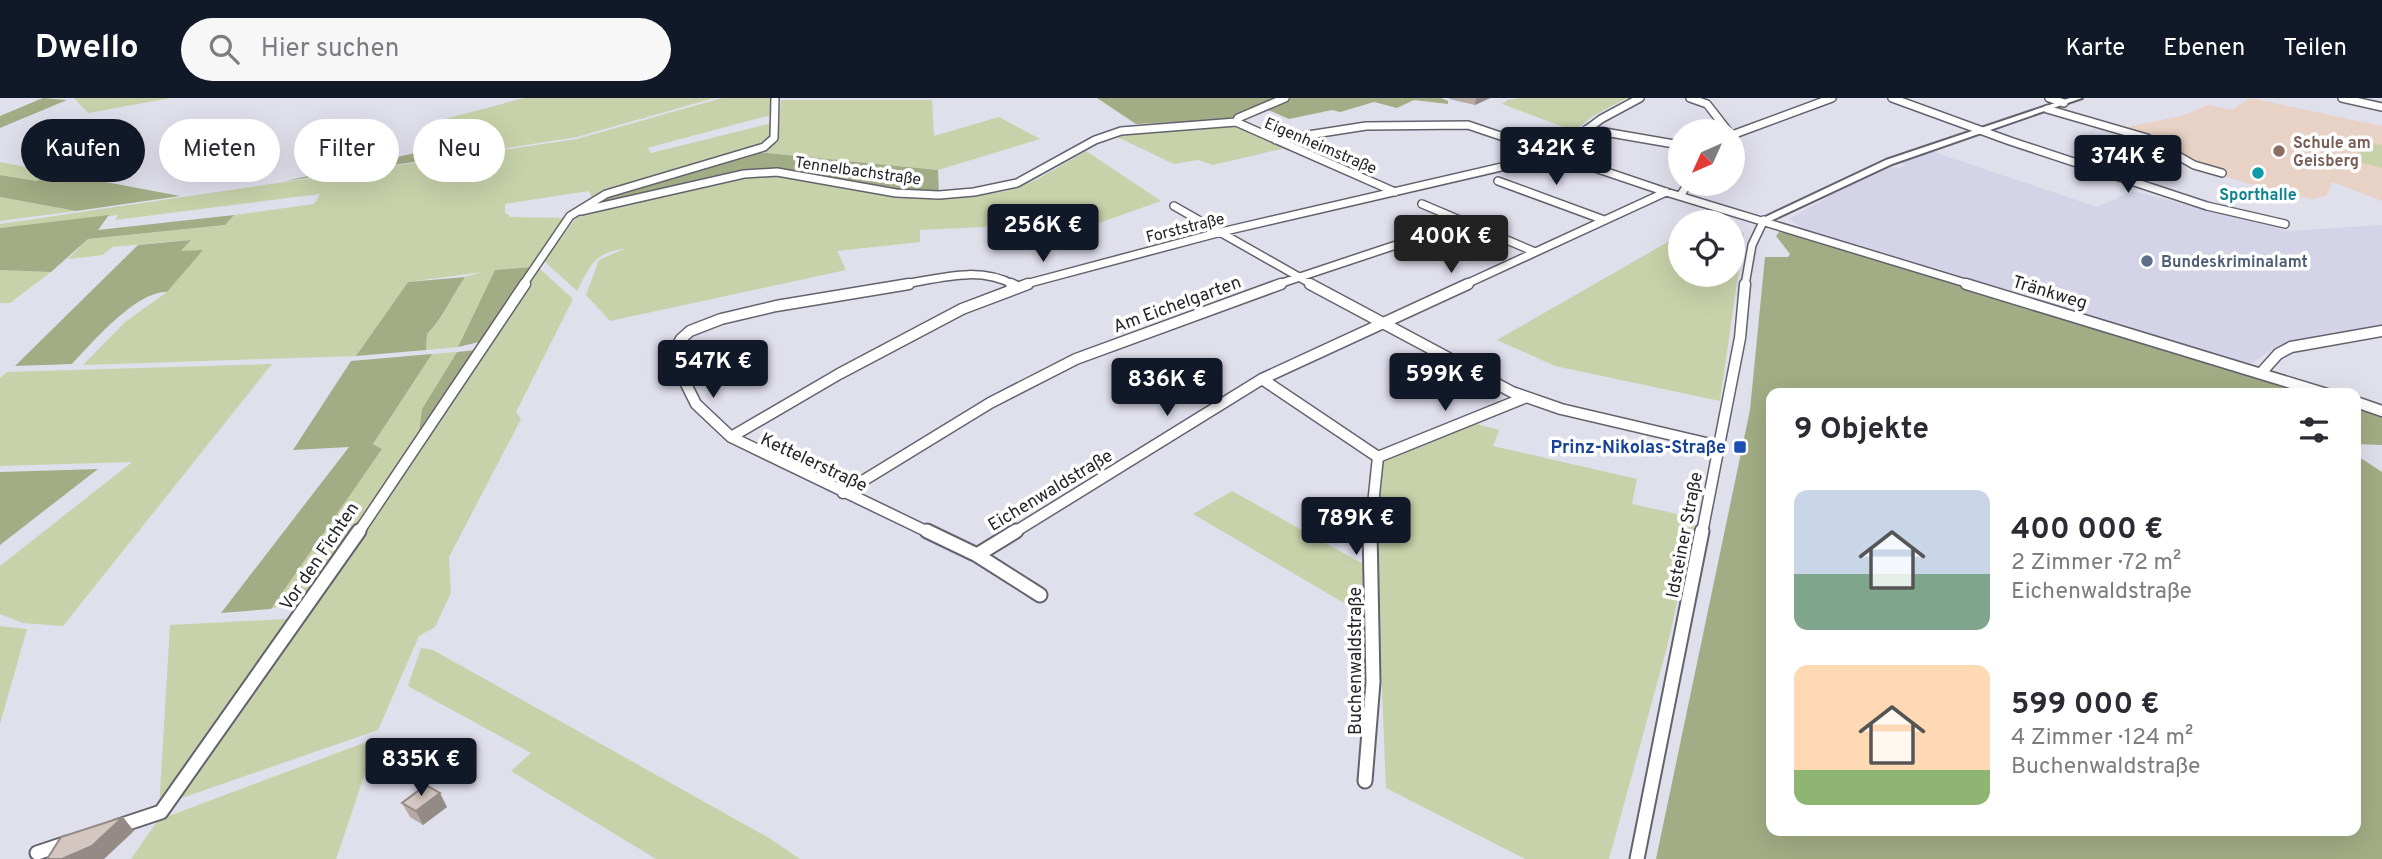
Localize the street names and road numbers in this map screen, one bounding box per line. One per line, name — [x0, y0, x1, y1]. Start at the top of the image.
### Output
street label: Eigenheimstraße — [1261, 114, 1380, 180]
street label: Tennelbachstraße — [793, 153, 922, 191]
street label: Forststraße — [1144, 210, 1227, 248]
street label: Tränkweg — [2009, 271, 2090, 316]
street label: Am Eichelgarten — [1110, 272, 1245, 339]
street label: Kettelerstraße — [756, 429, 870, 498]
street label: Eichenwaldstraße — [984, 445, 1117, 538]
street label: Idsteiner Straße — [1662, 470, 1709, 600]
street label: Vor den Fichten — [276, 498, 365, 615]
street label: Buchenwaldstraße — [1345, 587, 1368, 735]

